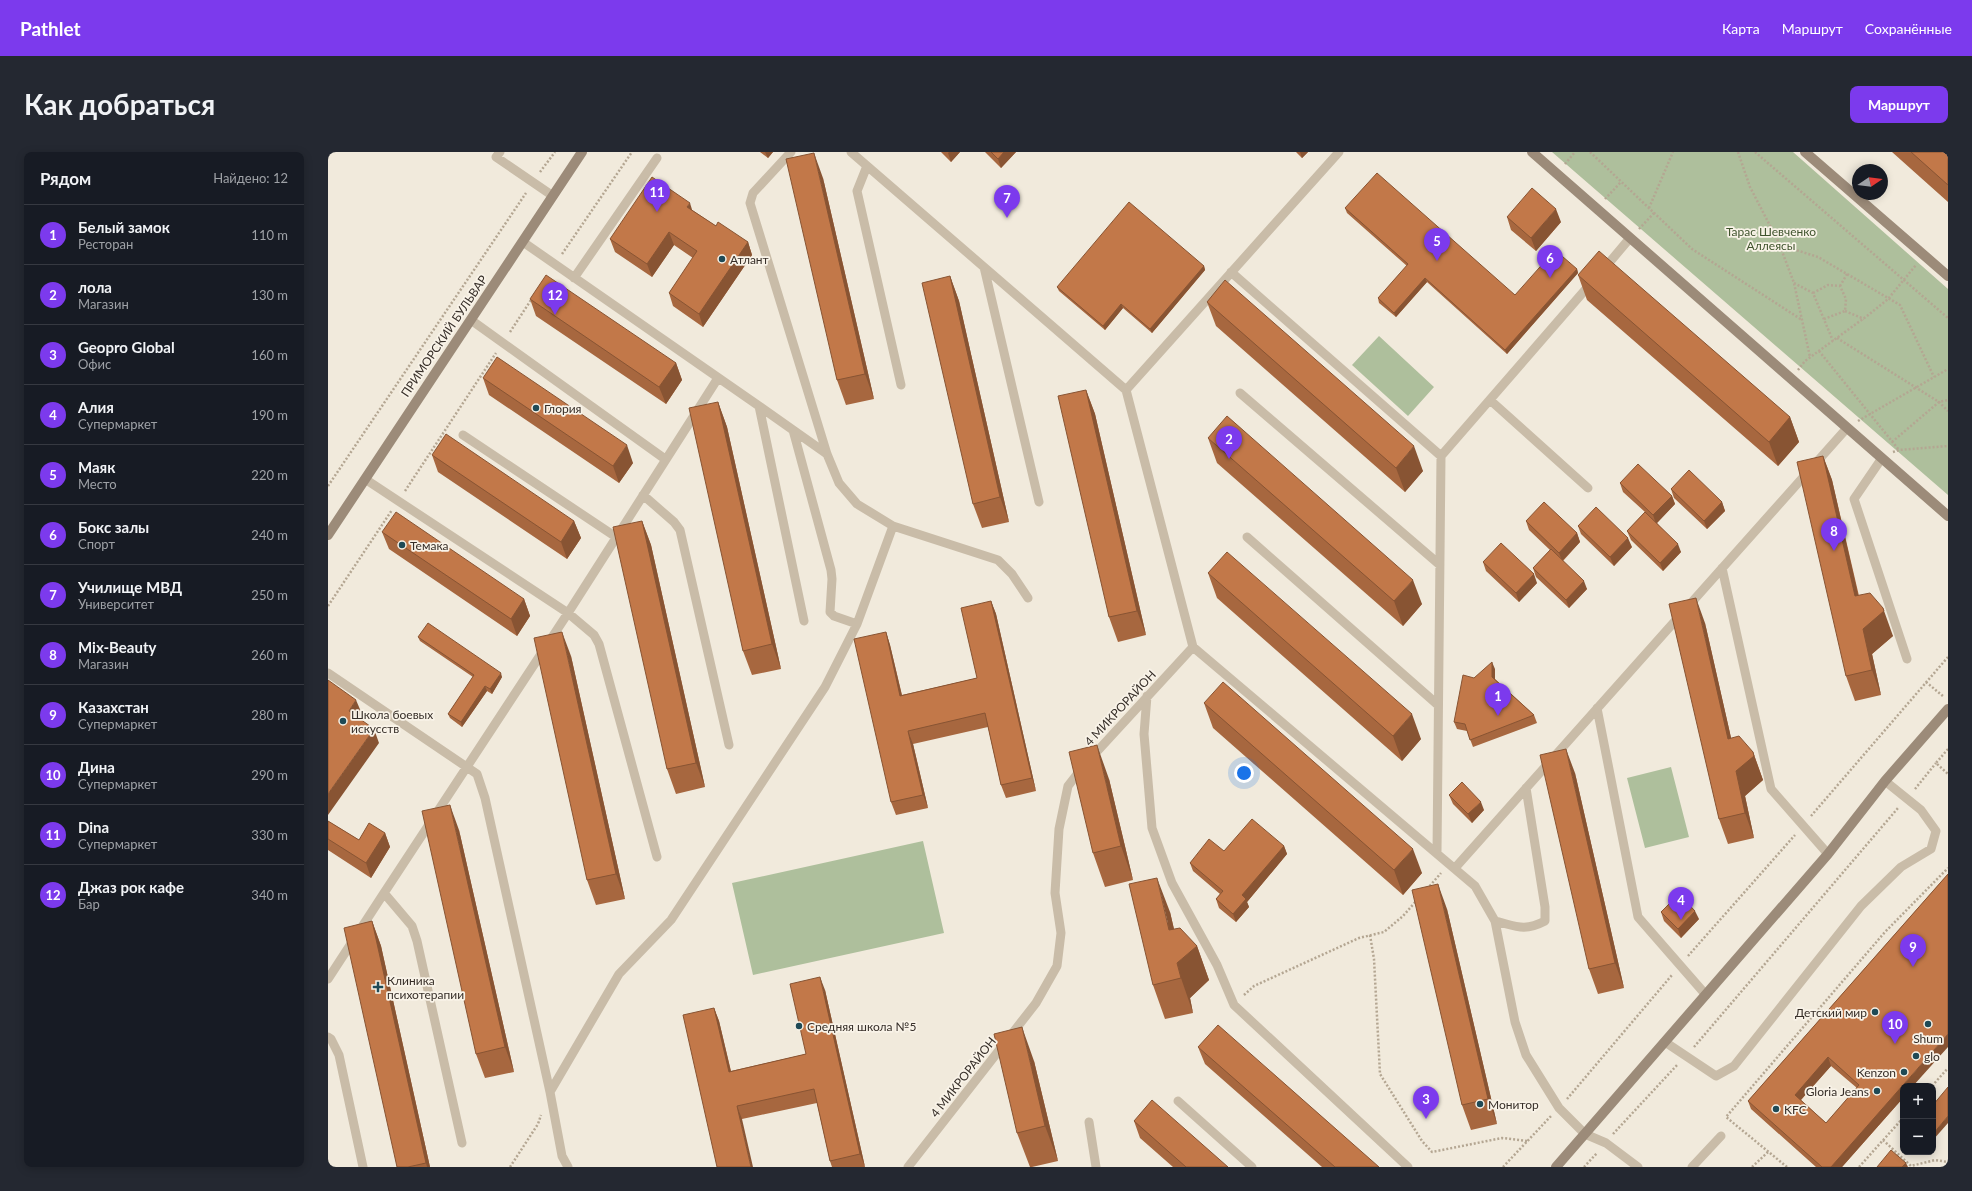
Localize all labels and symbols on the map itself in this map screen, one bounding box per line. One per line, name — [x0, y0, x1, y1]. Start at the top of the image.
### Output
north arrow — [1852, 164, 1888, 200]
pin: 11 — [644, 179, 670, 212]
pin: 7 — [994, 185, 1020, 218]
park label: Тарас Шевченко Аллеясы — [1726, 224, 1816, 253]
pin: 5 — [1424, 228, 1450, 261]
pin: 6 — [1537, 245, 1563, 278]
place label: Атлант — [730, 252, 769, 267]
marker: Атлант — [717, 254, 727, 264]
street label: ПРИМОРСКИЙ БУЛЬВАР — [398, 272, 490, 400]
pin: 12 — [542, 282, 568, 315]
place label: Глория — [544, 401, 582, 416]
marker: Глория — [531, 403, 541, 413]
pin: 2 — [1216, 426, 1242, 459]
pin: 8 — [1821, 518, 1847, 551]
place label: Темака — [410, 538, 449, 553]
marker: Темака — [397, 540, 407, 550]
street label: 4 МИКРОРАЙОН — [1081, 667, 1159, 749]
pin: 1 — [1485, 683, 1511, 716]
place label: Школа боевых искусств — [351, 707, 433, 736]
marker: Школа боевых искусств — [338, 716, 348, 726]
your location — [1234, 763, 1254, 783]
pin: 4 — [1668, 887, 1694, 920]
pin: 9 — [1900, 934, 1926, 967]
place label: Клиника психотерапии — [387, 973, 464, 1002]
marker: Клиника психотерапии — [372, 981, 384, 993]
place label: Детский мир — [1795, 1005, 1867, 1020]
marker: Детский мир — [1870, 1007, 1880, 1017]
pin: 10 — [1882, 1011, 1908, 1044]
place label: Средняя школа №5 — [807, 1019, 916, 1034]
marker: Shum — [1923, 1019, 1933, 1029]
marker: Средняя школа №5 — [794, 1021, 804, 1031]
place label: Shum — [1913, 1031, 1943, 1046]
street label: 4 МИКРОРАЙОН — [927, 1034, 999, 1120]
place label: glo — [1924, 1049, 1940, 1064]
marker: glo — [1911, 1051, 1921, 1061]
place label: Kenzon — [1857, 1065, 1896, 1080]
marker: Kenzon — [1899, 1067, 1909, 1077]
place label: Gloria Jeans — [1806, 1084, 1869, 1099]
pin: 3 — [1413, 1086, 1439, 1119]
marker: Gloria Jeans — [1872, 1086, 1882, 1096]
place label: Монитор — [1488, 1097, 1539, 1112]
marker: Монитор — [1475, 1099, 1485, 1109]
place label: KFC — [1784, 1102, 1807, 1117]
marker: KFC — [1771, 1104, 1781, 1114]

